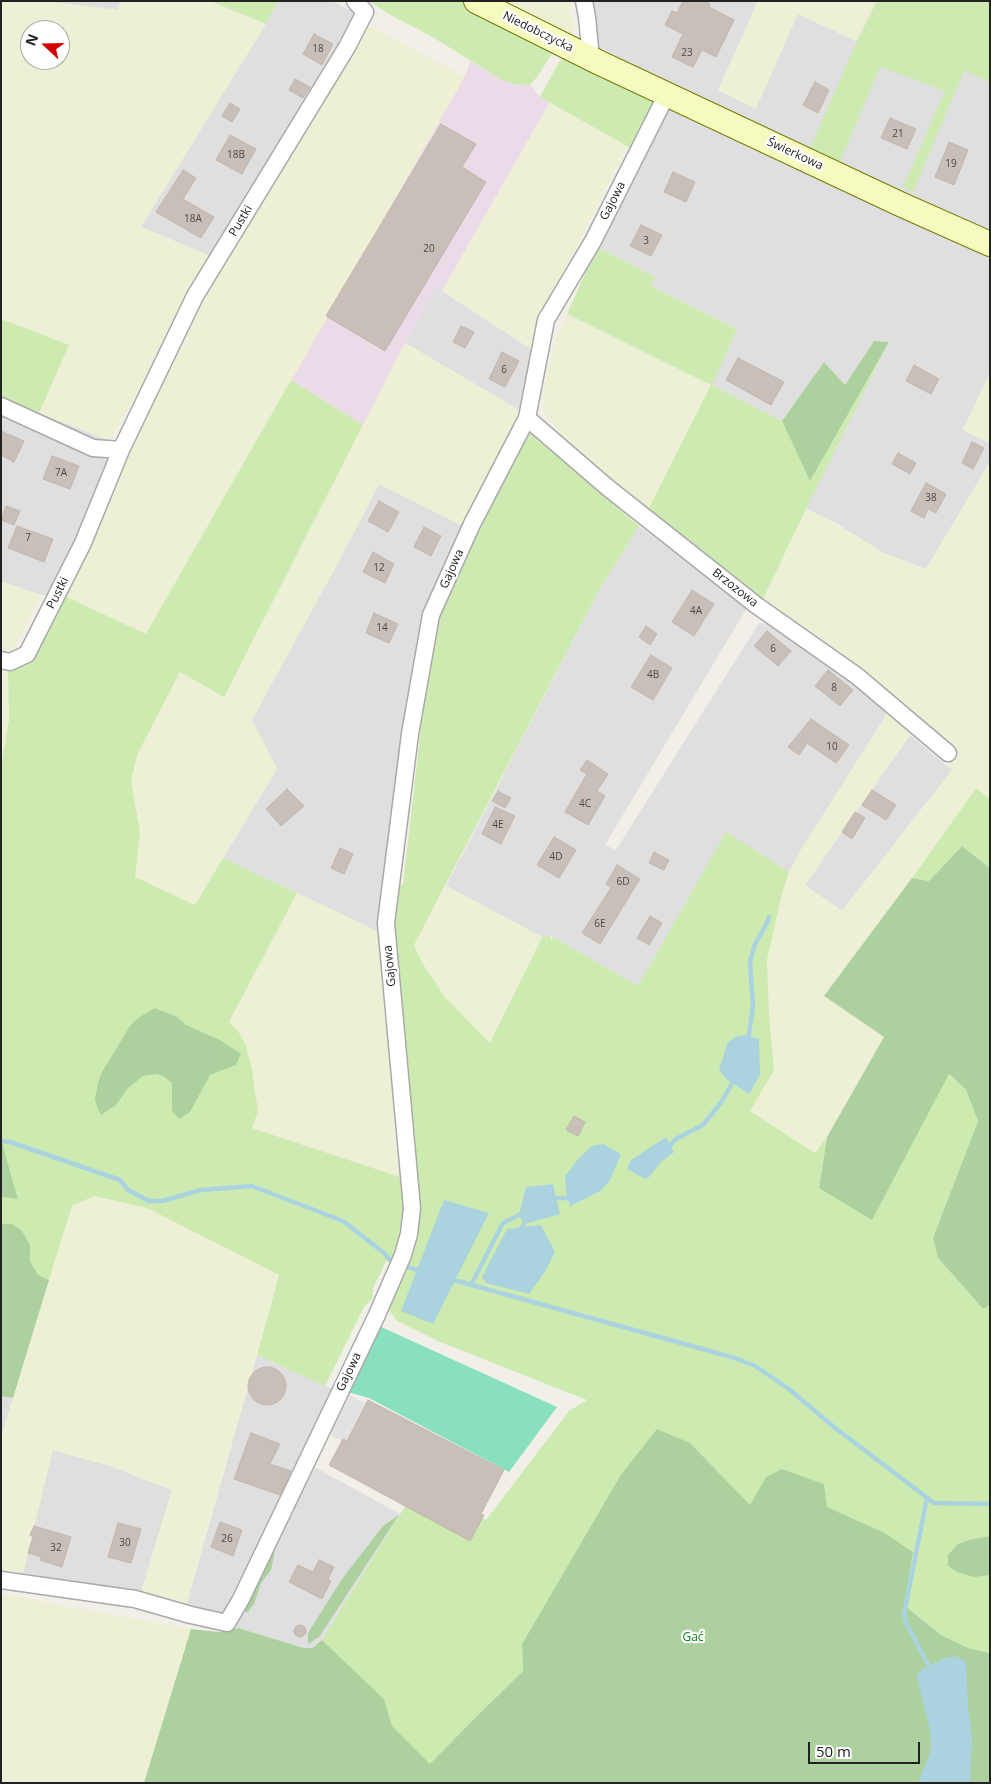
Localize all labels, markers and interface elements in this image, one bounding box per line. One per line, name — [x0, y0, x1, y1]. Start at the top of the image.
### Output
street label: Niedobczycka — [500, 9, 576, 55]
north arrow — [20, 20, 70, 70]
text: N — [21, 31, 42, 49]
house number: 18 — [312, 43, 324, 55]
house number: 23 — [681, 47, 693, 59]
house number: 21 — [892, 128, 904, 140]
street label: Świerkowa — [765, 135, 825, 173]
house number: 18B — [227, 149, 245, 161]
house number: 19 — [945, 158, 957, 170]
street label: Gajowa — [597, 179, 629, 223]
street label: Pustki — [226, 203, 256, 239]
house number: 18A — [184, 213, 202, 225]
house number: 3 — [643, 235, 649, 247]
house number: 20 — [423, 243, 435, 255]
house number: 6 — [501, 364, 507, 376]
house number: 7A — [55, 467, 67, 479]
house number: 38 — [925, 492, 937, 504]
house number: 7 — [25, 532, 31, 544]
street label: Gajowa — [437, 547, 467, 591]
house number: 12 — [373, 562, 385, 574]
street label: Brzozowa — [709, 566, 761, 610]
street label: Pustki — [44, 575, 72, 611]
house number: 4A — [690, 605, 702, 617]
house number: 14 — [376, 622, 388, 634]
house number: 6 — [770, 643, 776, 655]
house number: 4B — [647, 669, 659, 681]
house number: 8 — [831, 682, 837, 694]
house number: 10 — [826, 741, 838, 753]
house number: 4C — [579, 798, 591, 810]
house number: 4E — [492, 819, 504, 831]
house number: 4D — [550, 851, 562, 863]
house number: 6D — [617, 876, 629, 888]
house number: 6E — [594, 918, 606, 930]
street label: Gajowa — [381, 945, 399, 987]
street label: Gajowa — [333, 1350, 365, 1394]
house number: 26 — [221, 1533, 233, 1545]
house number: 30 — [119, 1537, 131, 1549]
house number: 32 — [50, 1542, 62, 1554]
park label: Gać — [682, 1631, 704, 1645]
scale bar — [811, 1732, 924, 1764]
text: 50 m — [816, 1741, 851, 1761]

